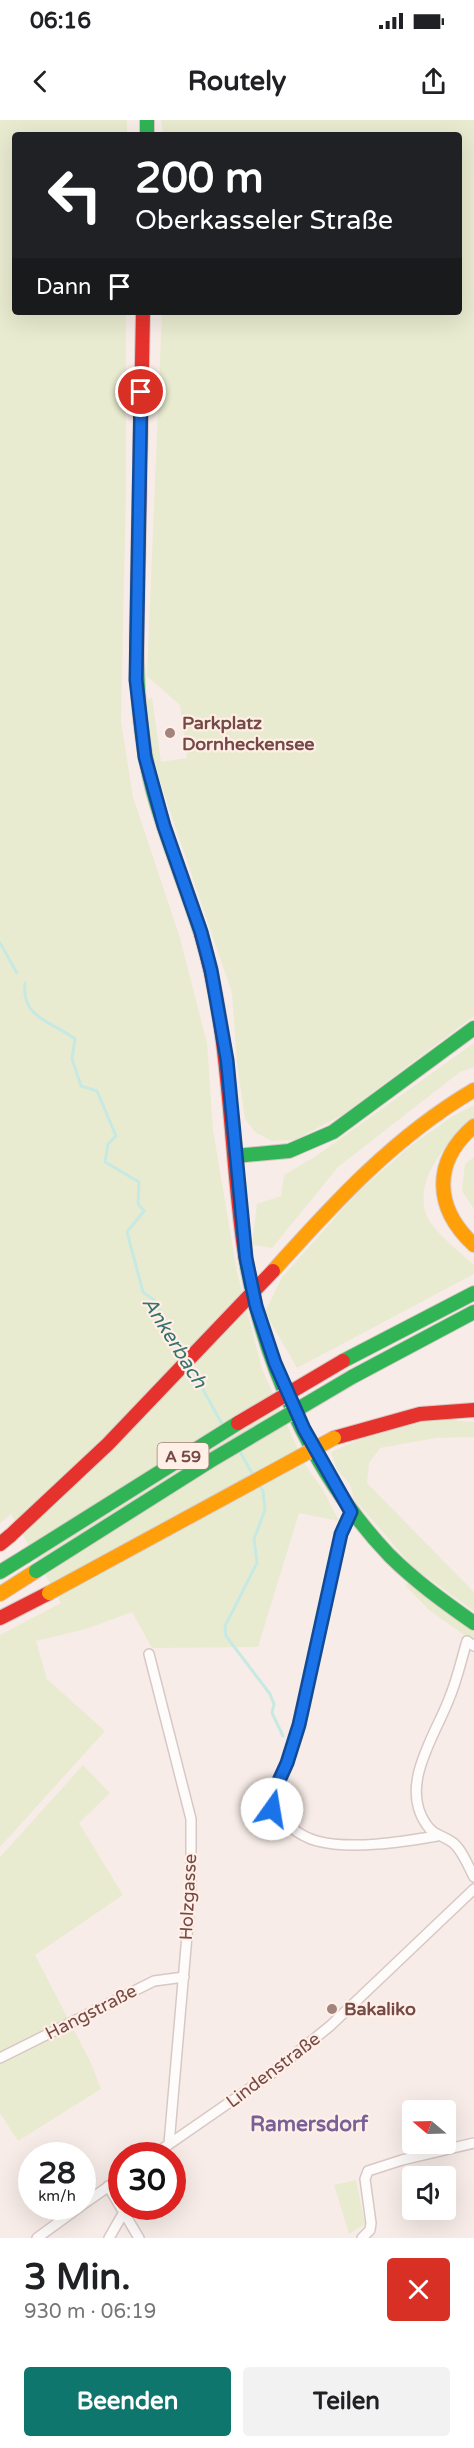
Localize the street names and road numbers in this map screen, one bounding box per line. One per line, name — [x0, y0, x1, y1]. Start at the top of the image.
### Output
road number: A 59 — [158, 1443, 208, 1469]
street label: Holzgasse — [175, 1853, 201, 1941]
street label: Hangstraße — [42, 1980, 140, 2044]
street label: Lindenstraße — [222, 2028, 324, 2112]

